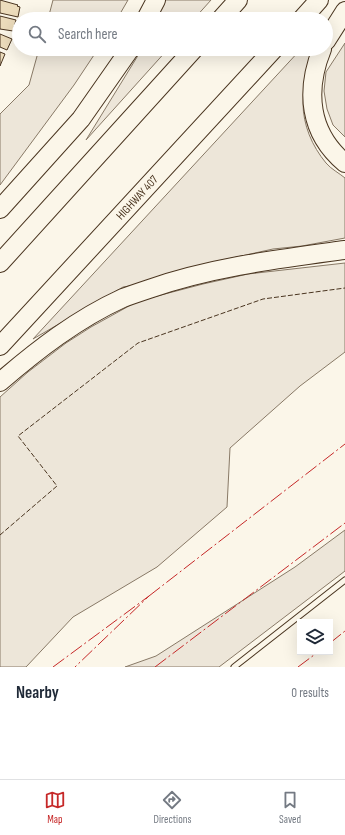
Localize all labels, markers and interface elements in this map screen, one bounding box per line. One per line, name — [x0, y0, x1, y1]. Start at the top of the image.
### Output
search box — [12, 12, 333, 56]
icon: search — [26, 23, 48, 45]
text: Search here — [58, 25, 118, 44]
street label: HIGHWAY 407 — [113, 172, 161, 223]
map controls — [297, 619, 333, 655]
button: layers — [297, 619, 333, 655]
text: Nearby — [16, 683, 59, 703]
text: 0 results — [291, 685, 329, 701]
tab: Map — [44, 789, 66, 826]
tab: Directions — [154, 789, 191, 826]
tab: Saved — [279, 789, 301, 826]

